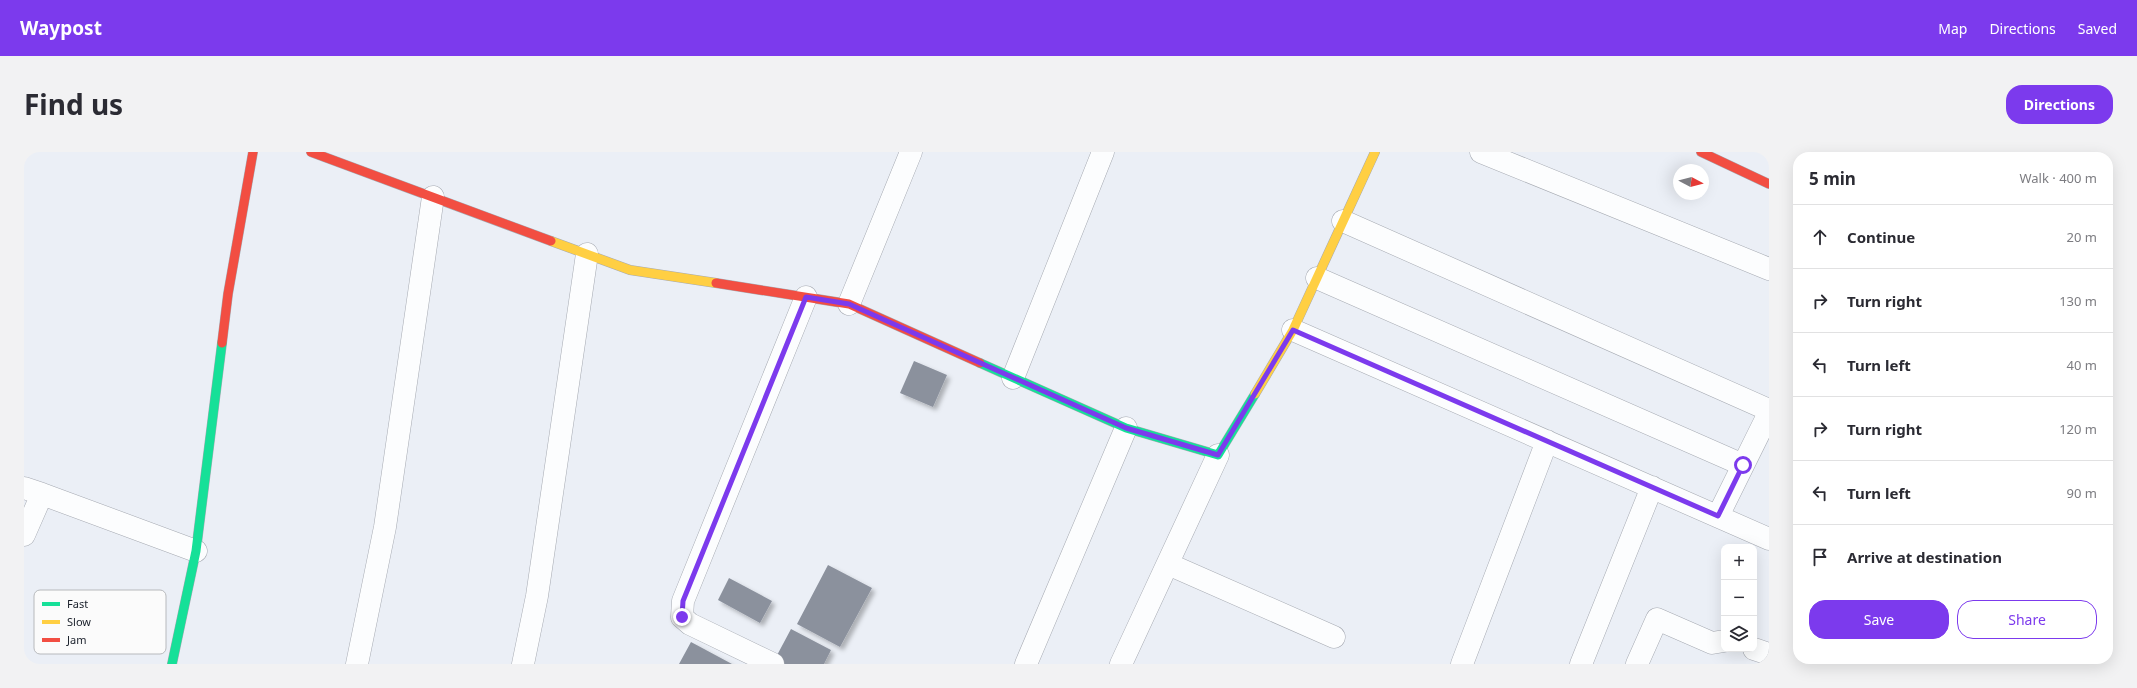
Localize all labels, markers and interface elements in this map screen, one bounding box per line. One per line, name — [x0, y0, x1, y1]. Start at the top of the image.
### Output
text: Waypost — [20, 15, 102, 41]
text: Map — [1938, 19, 1967, 38]
text: Directions — [1989, 19, 2056, 38]
text: Saved — [2078, 19, 2117, 38]
text: Find us — [24, 85, 123, 123]
button: Directions — [2006, 85, 2113, 124]
north arrow — [1673, 164, 1709, 200]
text: 5 min — [1809, 167, 1856, 190]
text: Walk · 400 m — [2019, 169, 2097, 187]
icon: ahead — [1809, 226, 1831, 248]
text: Continue — [1847, 227, 1915, 247]
text: 20 m — [2067, 228, 2097, 246]
icon: right — [1809, 290, 1831, 312]
text: Turn right — [1847, 291, 1922, 311]
text: 130 m — [2059, 292, 2097, 310]
icon: left — [1809, 354, 1831, 376]
text: Turn left — [1847, 355, 1911, 375]
text: 40 m — [2067, 356, 2097, 374]
icon: right — [1809, 418, 1831, 440]
text: Turn right — [1847, 419, 1922, 439]
text: 120 m — [2059, 420, 2097, 438]
route start — [1734, 456, 1752, 474]
icon: left — [1809, 482, 1831, 504]
text: Turn left — [1847, 483, 1911, 503]
text: 90 m — [2067, 484, 2097, 502]
map controls — [1721, 544, 1757, 652]
button: + — [1721, 544, 1757, 580]
icon: arrive — [1809, 546, 1831, 568]
text: Arrive at destination — [1847, 547, 2002, 567]
button: − — [1721, 580, 1757, 616]
legend — [34, 590, 166, 654]
text: Fast — [67, 596, 88, 611]
button: Save — [1809, 600, 1949, 639]
button: Share — [1957, 600, 2097, 639]
route end — [673, 608, 691, 626]
text: Slow — [67, 614, 91, 629]
button: layers — [1721, 616, 1757, 652]
text: Jam — [66, 632, 86, 647]

